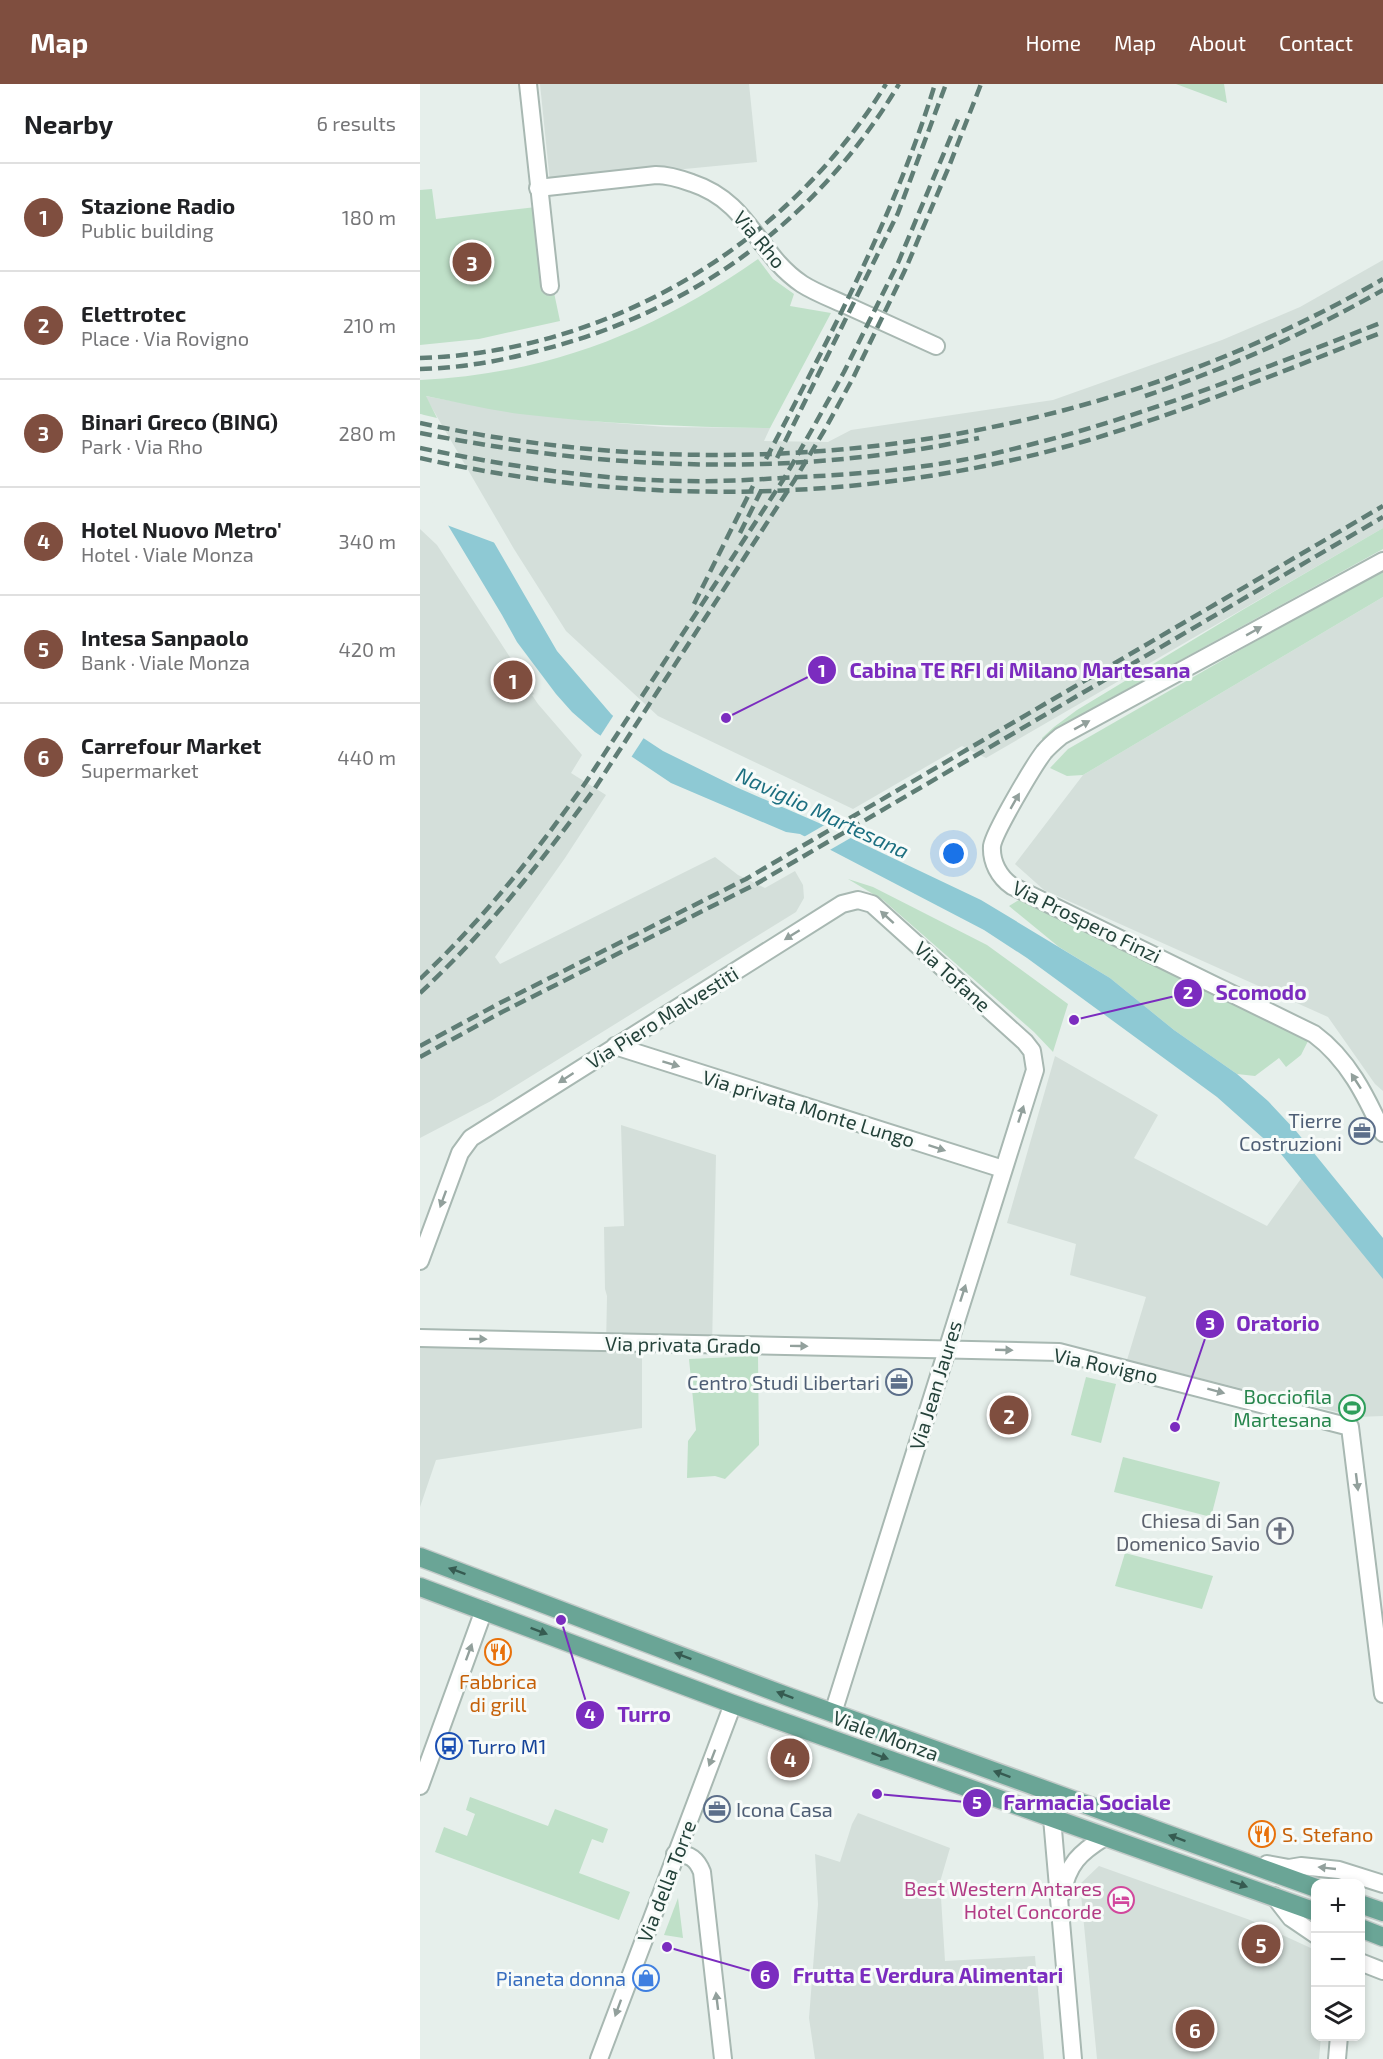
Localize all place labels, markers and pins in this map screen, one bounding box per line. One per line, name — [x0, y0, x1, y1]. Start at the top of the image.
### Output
pin: 3 — [452, 240, 492, 285]
callout: Cabina TE RFI di Milano Martesana — [807, 651, 1203, 690]
pin: 1 — [494, 658, 532, 702]
callout: Scomodo — [1173, 973, 1318, 1012]
place label: Tierre Costruzioni — [1239, 1108, 1342, 1155]
office icon: Tierre Costruzioni — [1347, 1116, 1377, 1146]
callout: Oratorio — [1195, 1305, 1332, 1344]
office icon: Centro Studi Libertari — [884, 1367, 914, 1397]
place label: Centro Studi Libertari — [687, 1370, 880, 1394]
place label: Bocciofila Martesana — [1233, 1384, 1332, 1431]
pin: 2 — [990, 1392, 1028, 1438]
sports icon: Bocciofila Martesana — [1337, 1393, 1367, 1423]
place label: Chiesa di San Domenico Savio — [1116, 1508, 1260, 1555]
church icon: Chiesa di San Domenico Savio — [1265, 1516, 1295, 1546]
restaurant icon: Fabbrica di grill — [483, 1637, 513, 1667]
place label: Fabbrica di grill — [459, 1669, 537, 1716]
callout: Turro — [575, 1696, 683, 1735]
bus stop icon: Turro M1 — [434, 1731, 464, 1761]
place label: Turro M1 — [468, 1734, 546, 1758]
pin: 4 — [770, 1736, 809, 1780]
callout: Farmacia Sociale — [962, 1783, 1183, 1822]
office icon: Icona Casa — [702, 1794, 732, 1824]
place label: Icona Casa — [736, 1797, 833, 1821]
restaurant icon: S. Stefano — [1247, 1819, 1277, 1849]
place label: S. Stefano — [1282, 1822, 1373, 1846]
place label: Best Western Antares Hotel Concorde — [904, 1876, 1102, 1923]
hotel icon: Best Western Antares Hotel Concorde — [1106, 1885, 1136, 1915]
pin: 5 — [1242, 1922, 1280, 1966]
callout: Frutta E Verdura Alimentari — [750, 1956, 1075, 1995]
shop icon: Pianeta donna — [631, 1963, 661, 1993]
place label: Pianeta donna — [496, 1966, 626, 1990]
pin: 6 — [1176, 2006, 1214, 2052]

